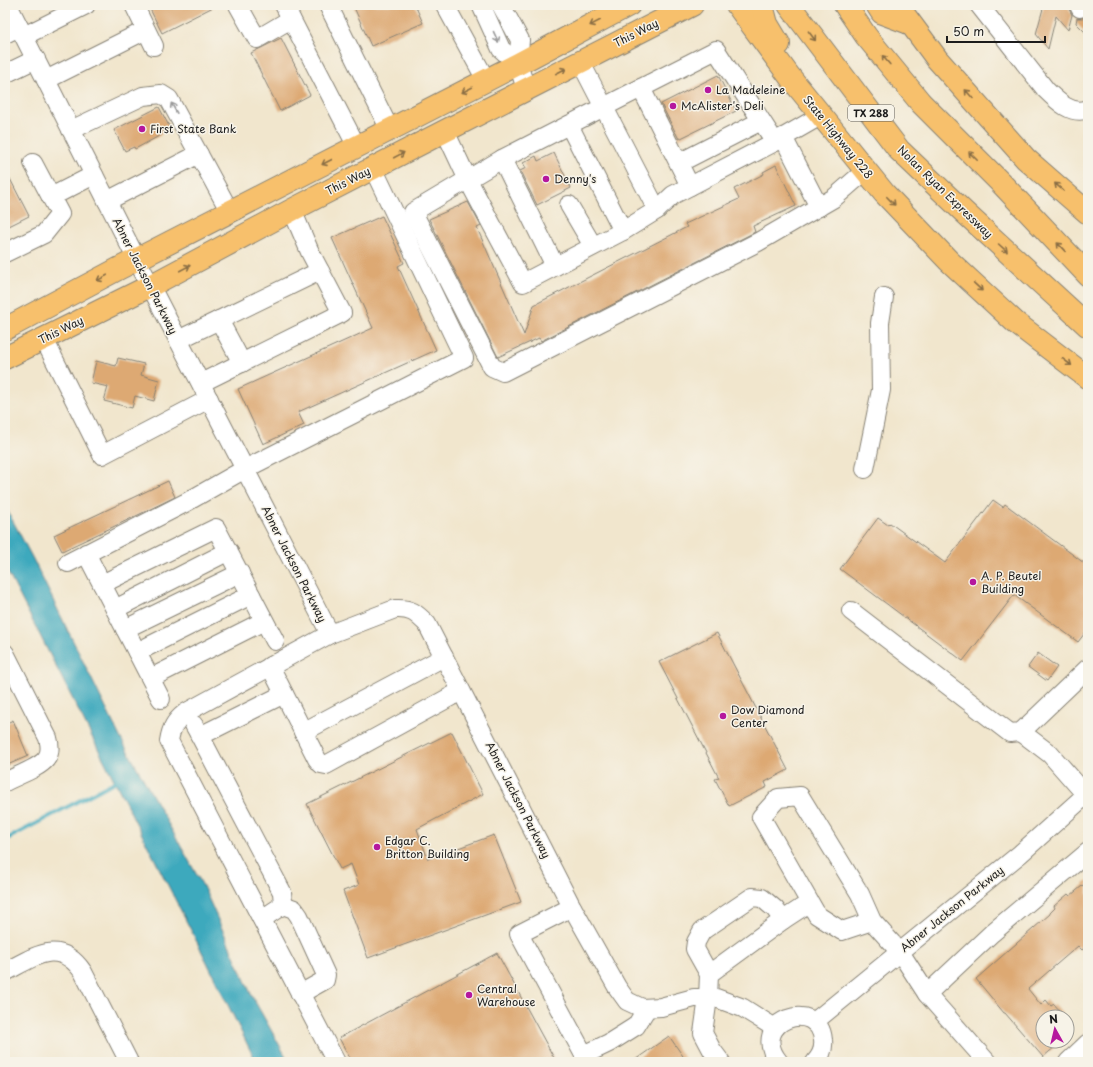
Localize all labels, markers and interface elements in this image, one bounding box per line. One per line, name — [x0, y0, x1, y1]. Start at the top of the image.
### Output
street label: This Way — [610, 14, 661, 51]
scale bar — [947, 18, 1045, 44]
one-way arrow — [589, 20, 601, 28]
text: 50 m — [953, 22, 984, 40]
one-way arrow — [493, 31, 500, 43]
one-way arrow — [808, 31, 817, 42]
one-way arrow — [881, 55, 890, 65]
one-way arrow — [555, 67, 567, 74]
place label: La Madeleine — [716, 81, 785, 98]
marker: La Madeleine — [703, 85, 713, 95]
one-way arrow — [462, 87, 474, 94]
one-way arrow — [964, 88, 973, 99]
street label: State Highway 228 — [799, 91, 877, 182]
place label: McAlister's Deli — [681, 97, 764, 114]
marker: McAlister's Deli — [668, 101, 678, 111]
one-way arrow — [169, 102, 177, 114]
road number: TX 288 — [848, 105, 894, 121]
place label: First State Bank — [150, 120, 237, 137]
marker: First State Bank — [137, 124, 147, 134]
street label: Nolan Ryan Expressway — [894, 141, 997, 242]
one-way arrow — [393, 150, 405, 158]
one-way arrow — [968, 151, 978, 161]
one-way arrow — [321, 159, 333, 166]
street label: This Way — [322, 162, 373, 199]
place label: Denny's — [554, 170, 596, 187]
marker: Denny's — [541, 174, 551, 184]
one-way arrow — [1053, 183, 1064, 192]
one-way arrow — [886, 196, 896, 206]
street label: Abner Jackson Parkway — [109, 215, 182, 337]
one-way arrow — [1056, 242, 1066, 252]
one-way arrow — [998, 243, 1008, 253]
one-way arrow — [179, 263, 191, 271]
one-way arrow — [96, 275, 108, 282]
one-way arrow — [973, 283, 983, 292]
street label: This Way — [35, 311, 86, 348]
one-way arrow — [1062, 358, 1073, 366]
street label: Abner Jackson Parkway — [258, 503, 331, 625]
place label: A. P. Beutel Building — [981, 567, 1041, 597]
marker: A. P. Beutel Building — [968, 577, 978, 587]
place label: Dow Diamond Center — [731, 701, 805, 731]
marker: Dow Diamond Center — [718, 711, 728, 721]
street label: Abner Jackson Parkway — [482, 739, 555, 861]
place label: Edgar C. Britton Building — [385, 832, 469, 862]
marker: Edgar C. Britton Building — [372, 842, 382, 852]
street label: Abner Jackson Parkway — [896, 861, 1007, 956]
place label: Central Warehouse — [477, 980, 536, 1010]
marker: Central Warehouse — [464, 990, 474, 1000]
north arrow — [1035, 1009, 1075, 1049]
text: N — [1048, 1010, 1059, 1028]

